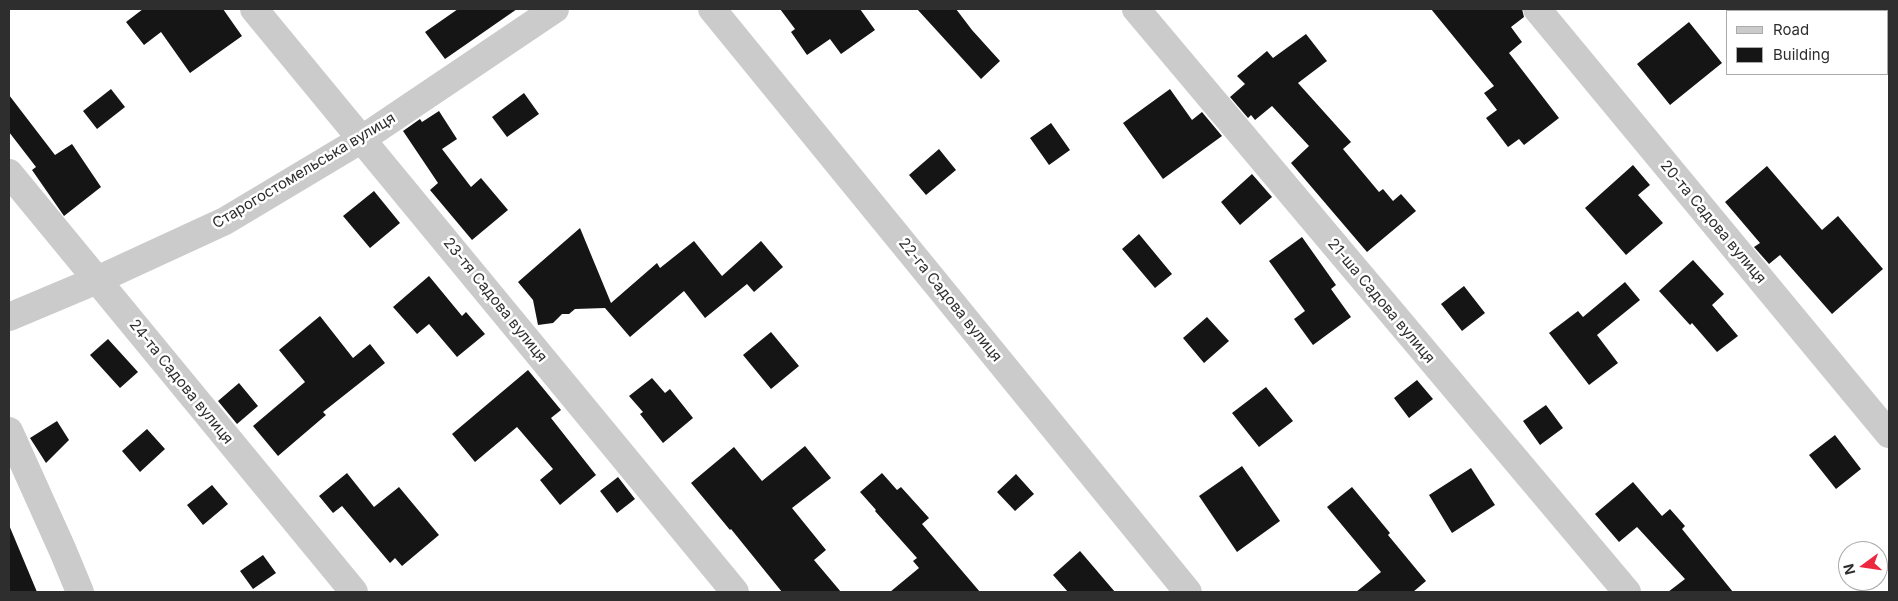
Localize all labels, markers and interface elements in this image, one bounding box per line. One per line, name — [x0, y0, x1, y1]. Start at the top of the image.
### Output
legend — [1726, 10, 1888, 75]
text: Road — [1773, 20, 1809, 39]
text: Building — [1773, 45, 1830, 64]
street label: Старогостомельська вулиця — [209, 109, 399, 233]
street label: 20-та Садова вулиця — [1656, 157, 1770, 287]
street label: 23-тя Садова вулиця — [439, 234, 551, 366]
street label: 22-га Садова вулиця — [894, 234, 1006, 366]
street label: 21-ша Садова вулиця — [1324, 235, 1438, 367]
street label: 24-та Садова вулиця — [125, 316, 237, 448]
north arrow — [1838, 541, 1888, 591]
text: N — [1839, 562, 1858, 577]

